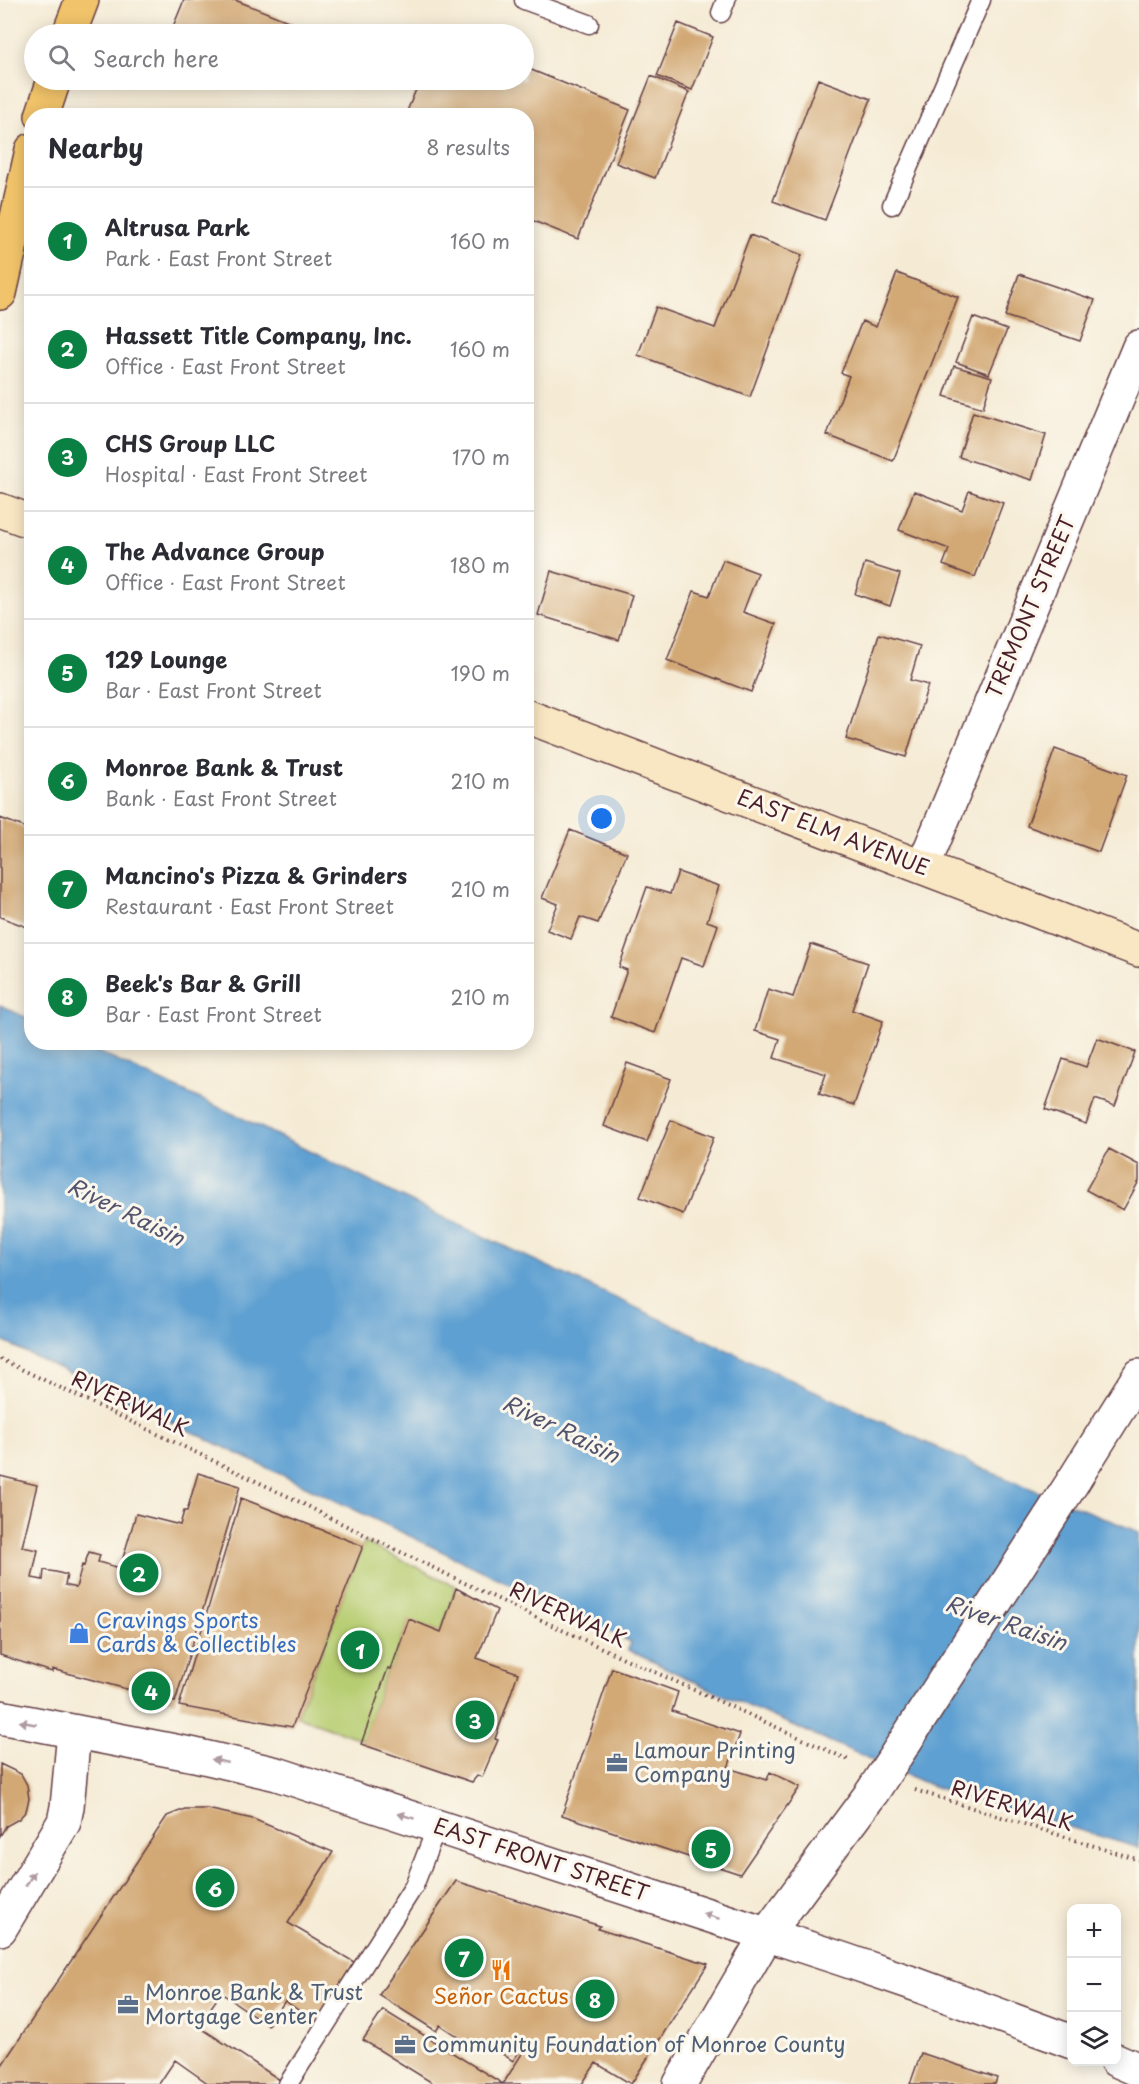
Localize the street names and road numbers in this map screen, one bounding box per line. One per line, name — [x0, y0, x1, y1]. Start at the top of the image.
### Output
street label: TREMONT STREET — [976, 509, 1082, 703]
street label: EAST ELM AVENUE — [733, 780, 935, 883]
street label: RIVERWALK — [67, 1361, 195, 1443]
street label: RIVERWALK — [505, 1572, 633, 1654]
street label: RIVERWALK — [947, 1770, 1078, 1838]
street label: EAST FRONT STREET — [430, 1808, 654, 1908]

